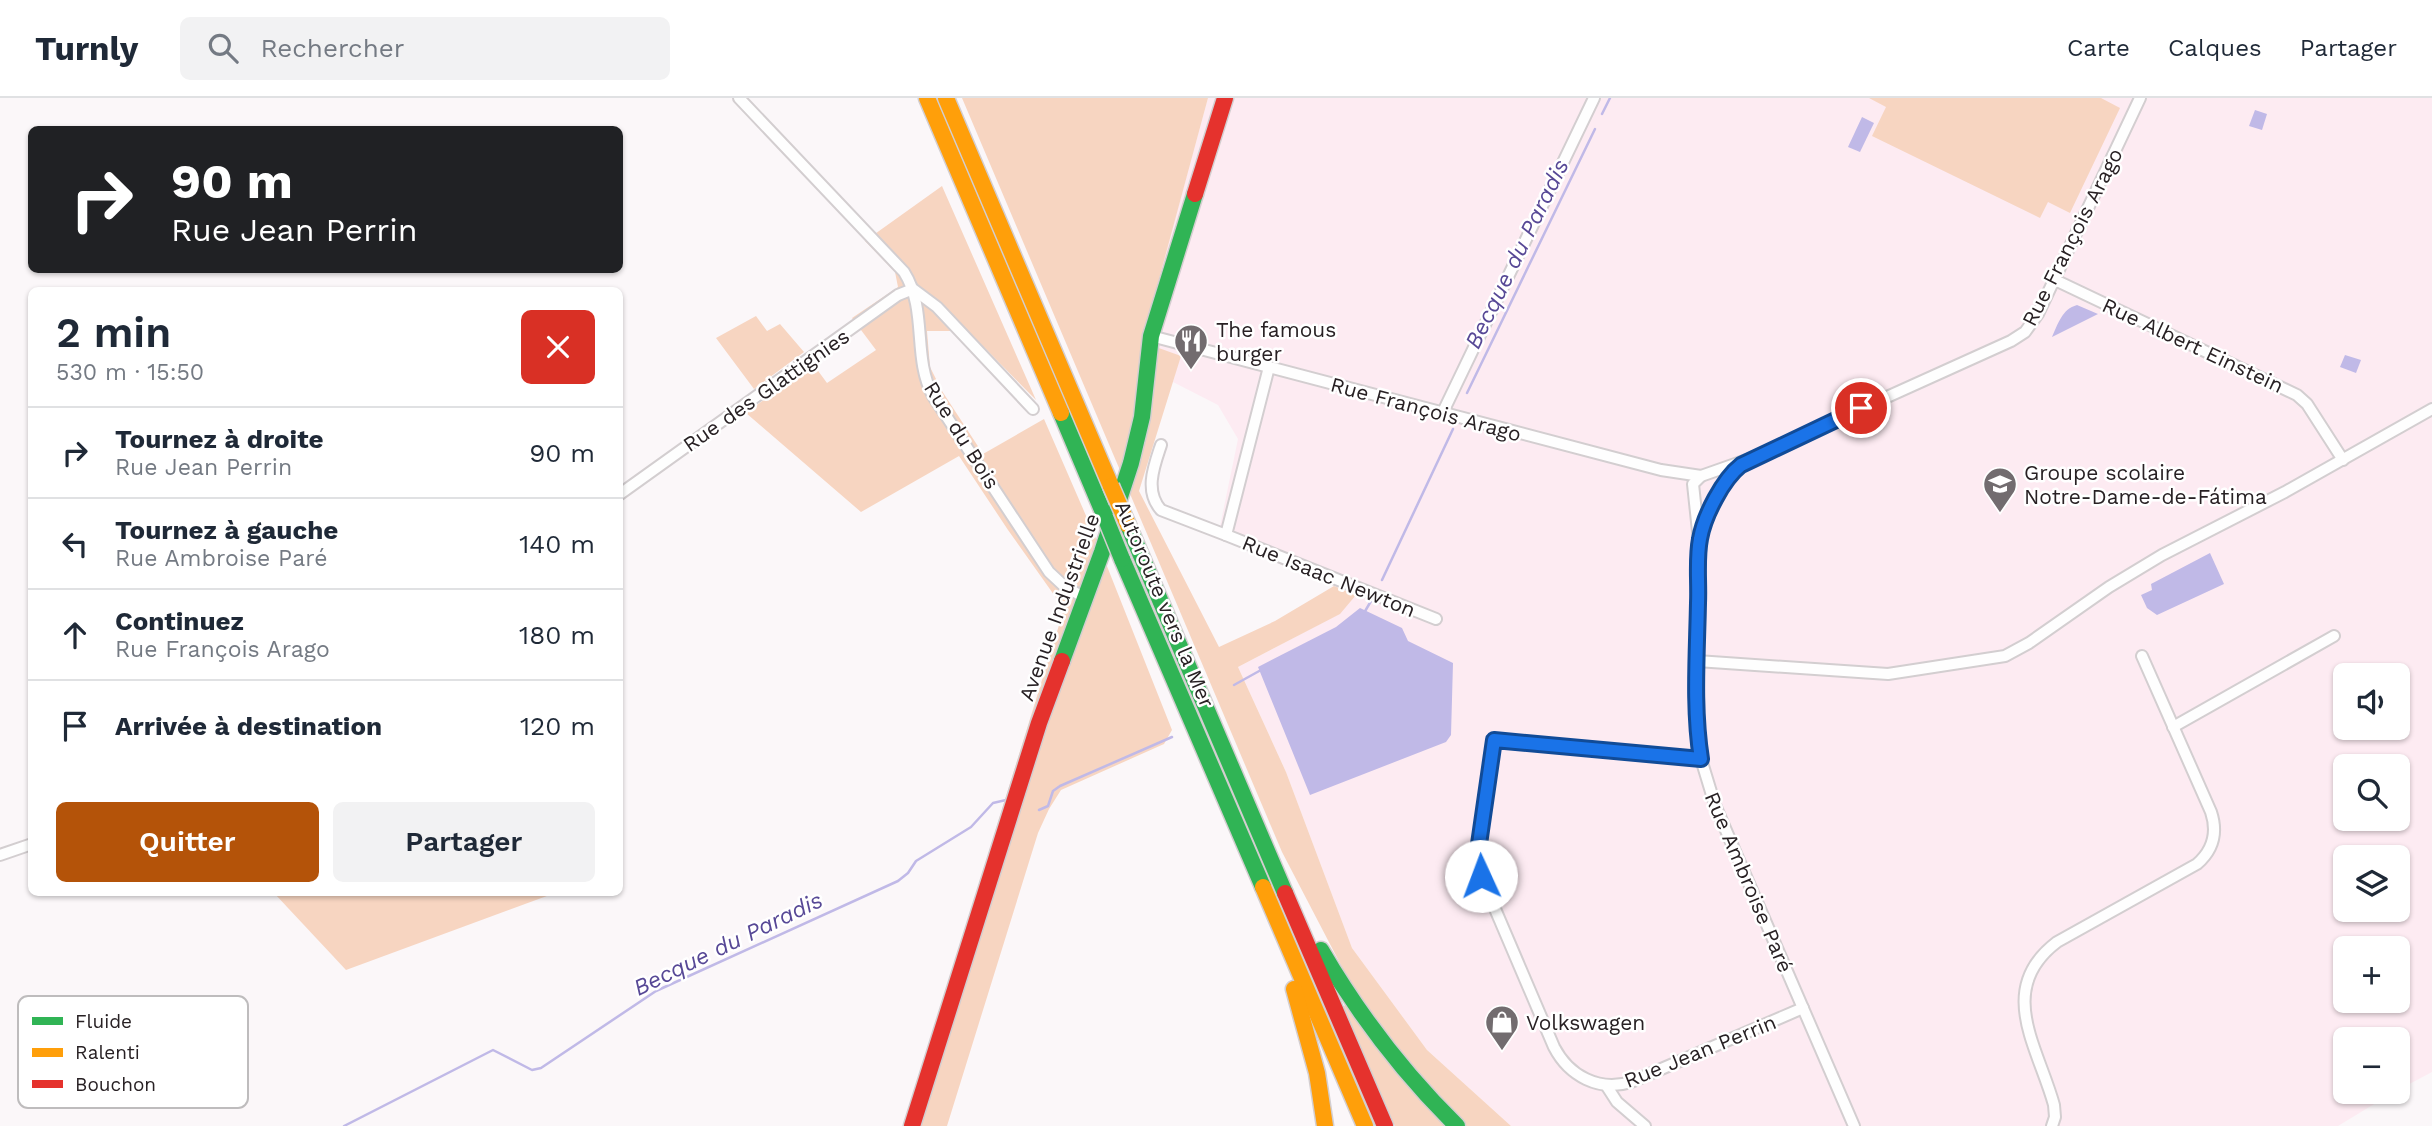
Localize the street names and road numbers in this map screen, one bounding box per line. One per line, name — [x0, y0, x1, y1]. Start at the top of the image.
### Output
street label: Rue François Arago — [2016, 144, 2128, 330]
street label: Rue Albert Einstein — [2098, 292, 2288, 398]
street label: Rue des Glattignies — [678, 323, 854, 457]
street label: Rue François Arago — [1328, 372, 1524, 446]
street label: Rue du Bois — [919, 377, 1005, 493]
street label: Autoroute vers la Mer — [1110, 497, 1220, 712]
street label: Avenue Industrielle — [1013, 510, 1105, 704]
street label: Rue Isaac Newton — [1239, 530, 1419, 622]
street label: Rue Ambroise Paré — [1700, 788, 1798, 976]
street label: Rue Jean Perrin — [1620, 1009, 1780, 1093]

